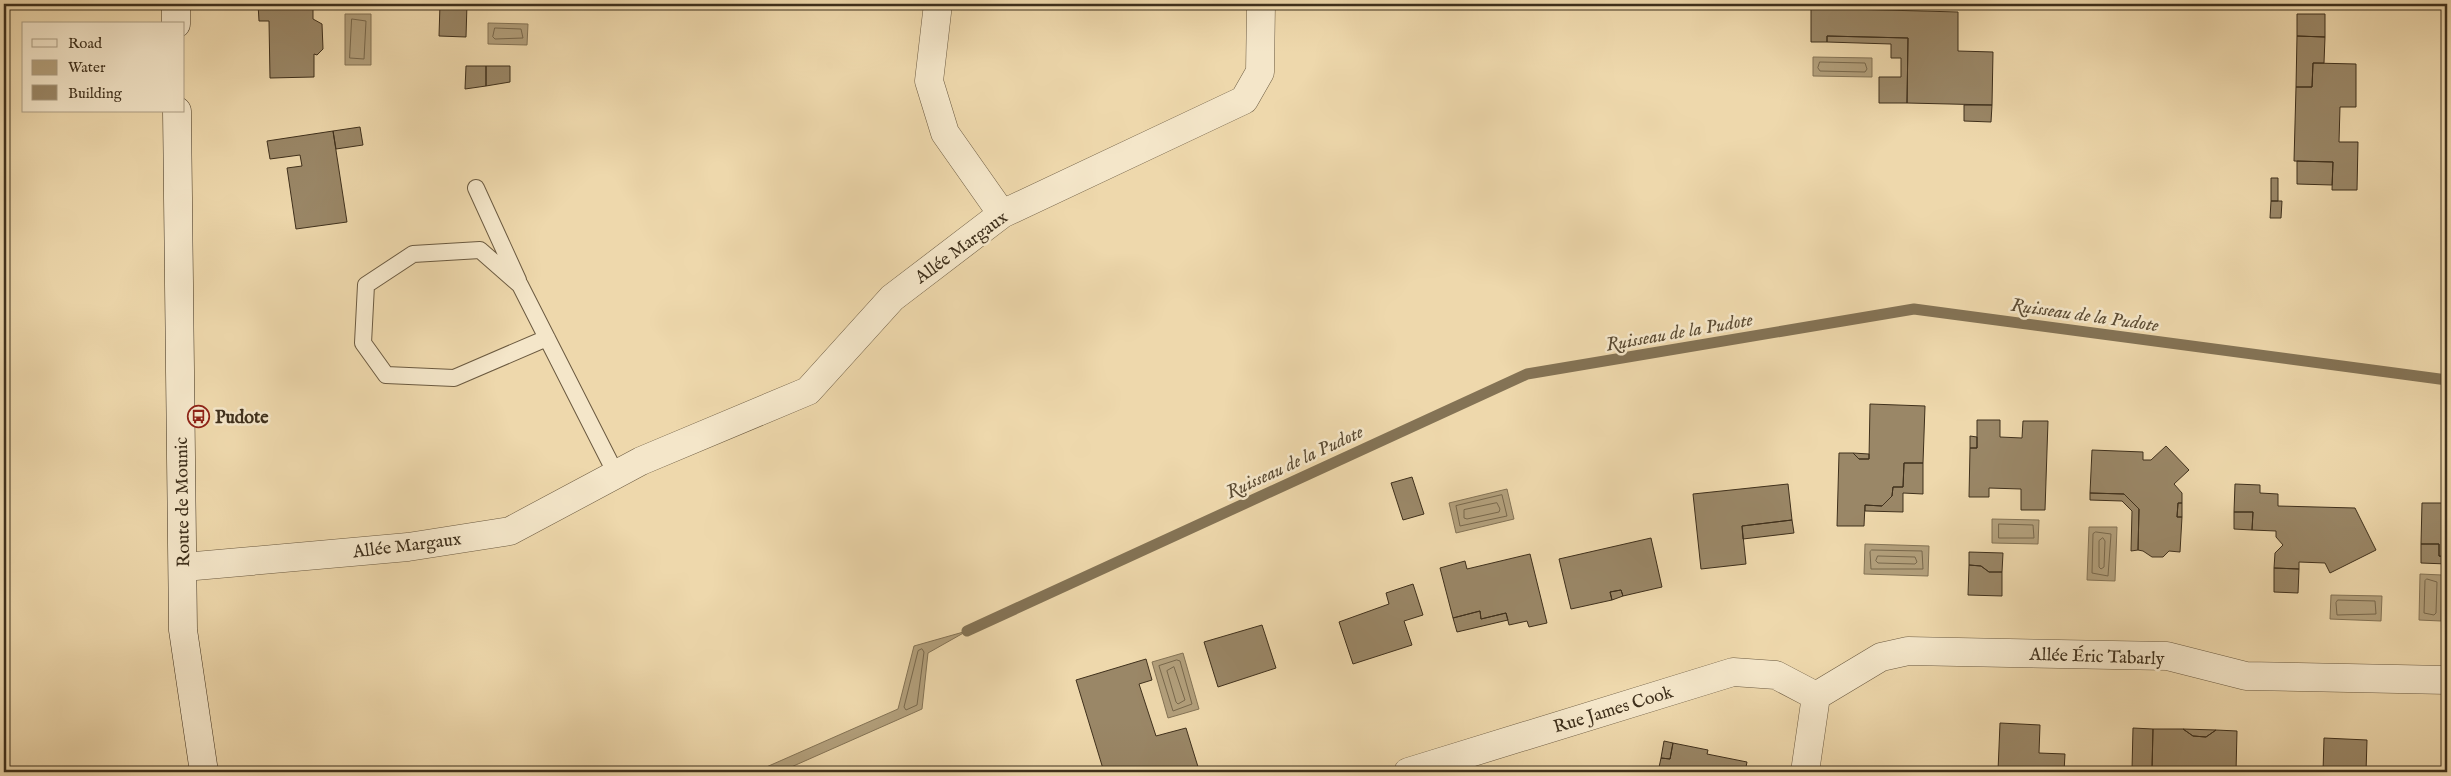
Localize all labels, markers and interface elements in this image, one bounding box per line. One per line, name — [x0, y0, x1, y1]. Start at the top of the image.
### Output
legend — [22, 22, 185, 112]
text: Road — [68, 34, 103, 53]
text: Water — [68, 58, 106, 77]
text: Building — [68, 84, 123, 103]
street label: Allée Margaux — [910, 207, 1013, 290]
water label: Ruisseau de la Pudote — [2009, 294, 2161, 338]
water label: Ruisseau de la Pudote — [1604, 308, 1755, 358]
bus stop icon: Pudote — [187, 405, 211, 429]
place label: Pudote — [215, 407, 269, 430]
water label: Ruisseau de la Pudote — [1222, 420, 1368, 505]
street label: Route de Mounic — [171, 436, 196, 567]
street label: Allée Margaux — [351, 528, 463, 565]
street label: Allée Éric Tabarly — [2028, 642, 2165, 671]
street label: Rue James Cook — [1551, 681, 1676, 740]

